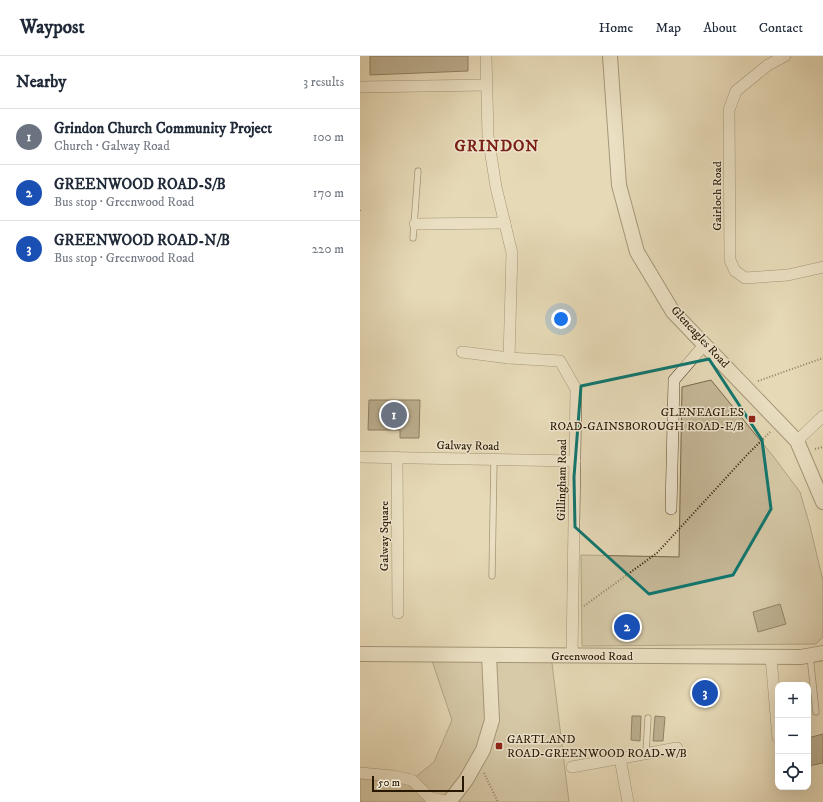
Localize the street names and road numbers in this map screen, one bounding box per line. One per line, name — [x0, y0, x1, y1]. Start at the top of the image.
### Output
street label: Gairloch Road — [710, 161, 725, 231]
street label: Gleneagles Road — [668, 303, 732, 371]
street label: Galway Road — [436, 438, 500, 454]
street label: Gillingham Road — [554, 439, 570, 521]
street label: Galway Square — [377, 501, 392, 571]
street label: Greenwood Road — [551, 649, 633, 664]

